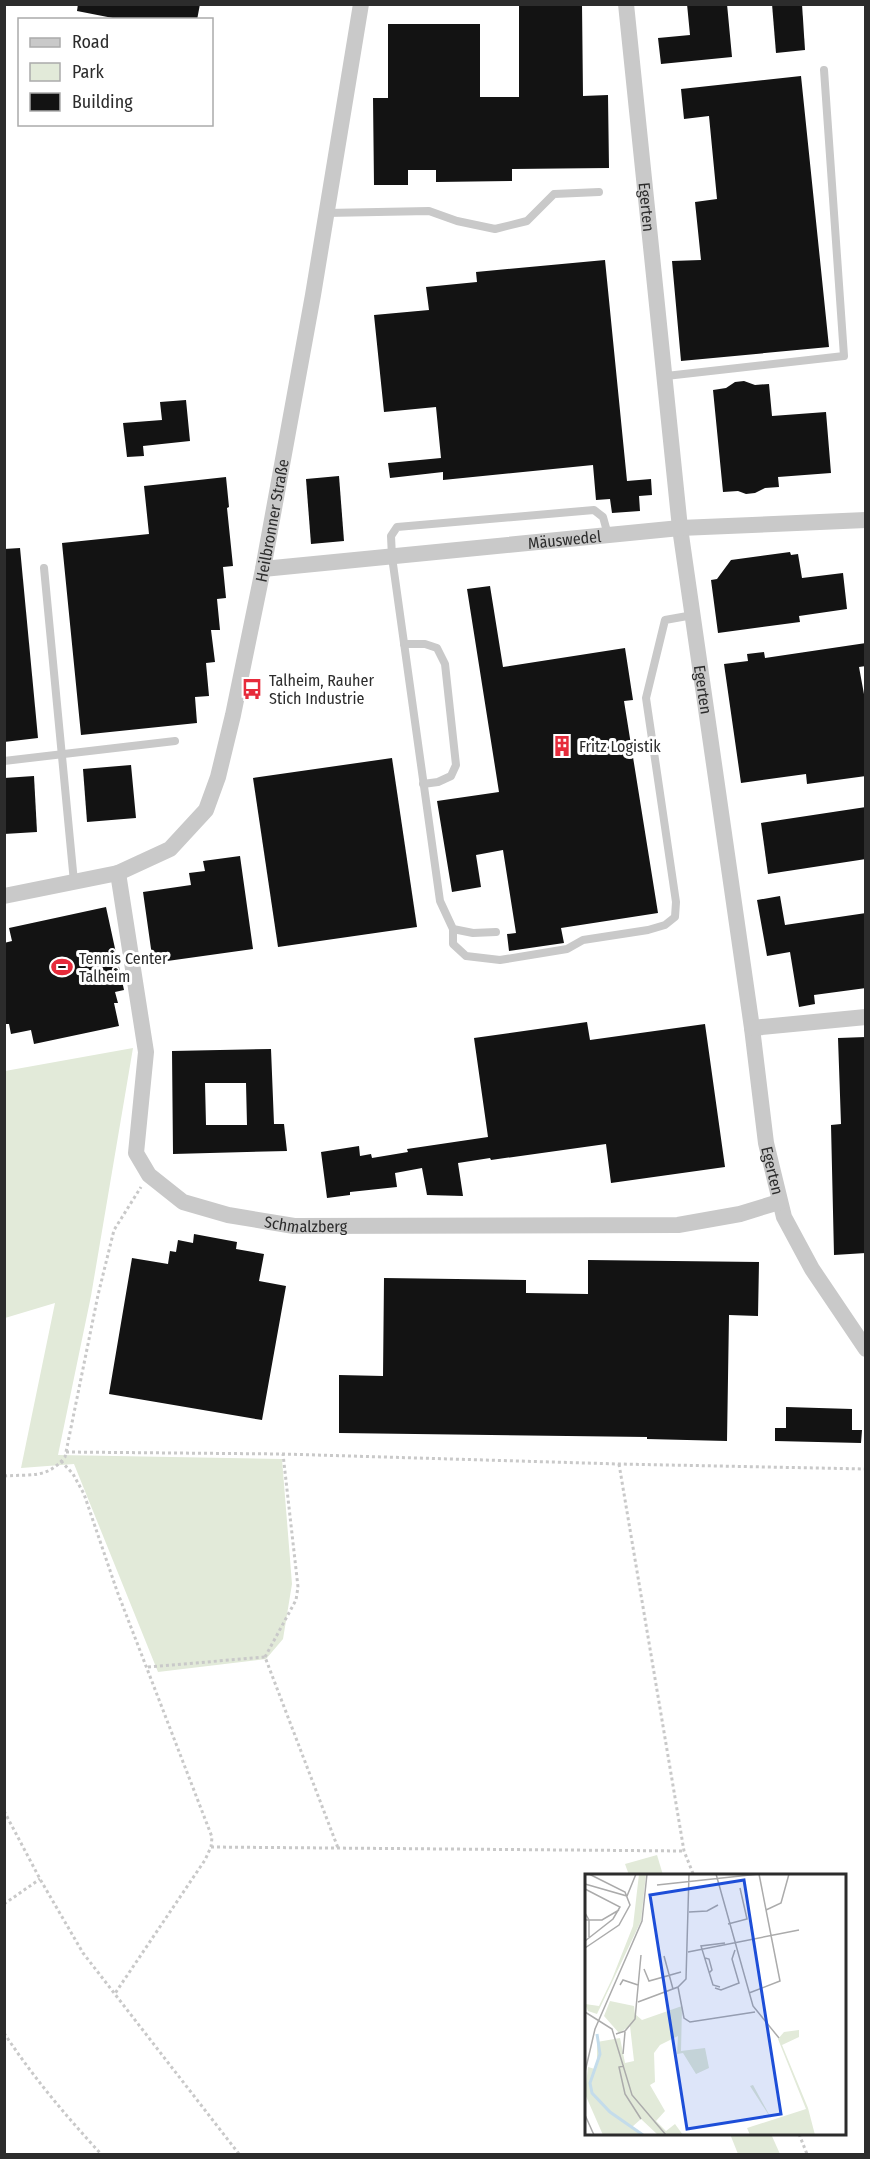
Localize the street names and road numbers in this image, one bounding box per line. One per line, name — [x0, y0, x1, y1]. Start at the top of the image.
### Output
street label: Egerten — [635, 181, 659, 232]
street label: Heilbronner Straße — [251, 457, 292, 584]
street label: Mäuswedel — [527, 526, 602, 552]
street label: Egerten — [690, 664, 716, 715]
street label: Egerten — [758, 1144, 788, 1197]
street label: Schmalzberg — [263, 1212, 348, 1236]

